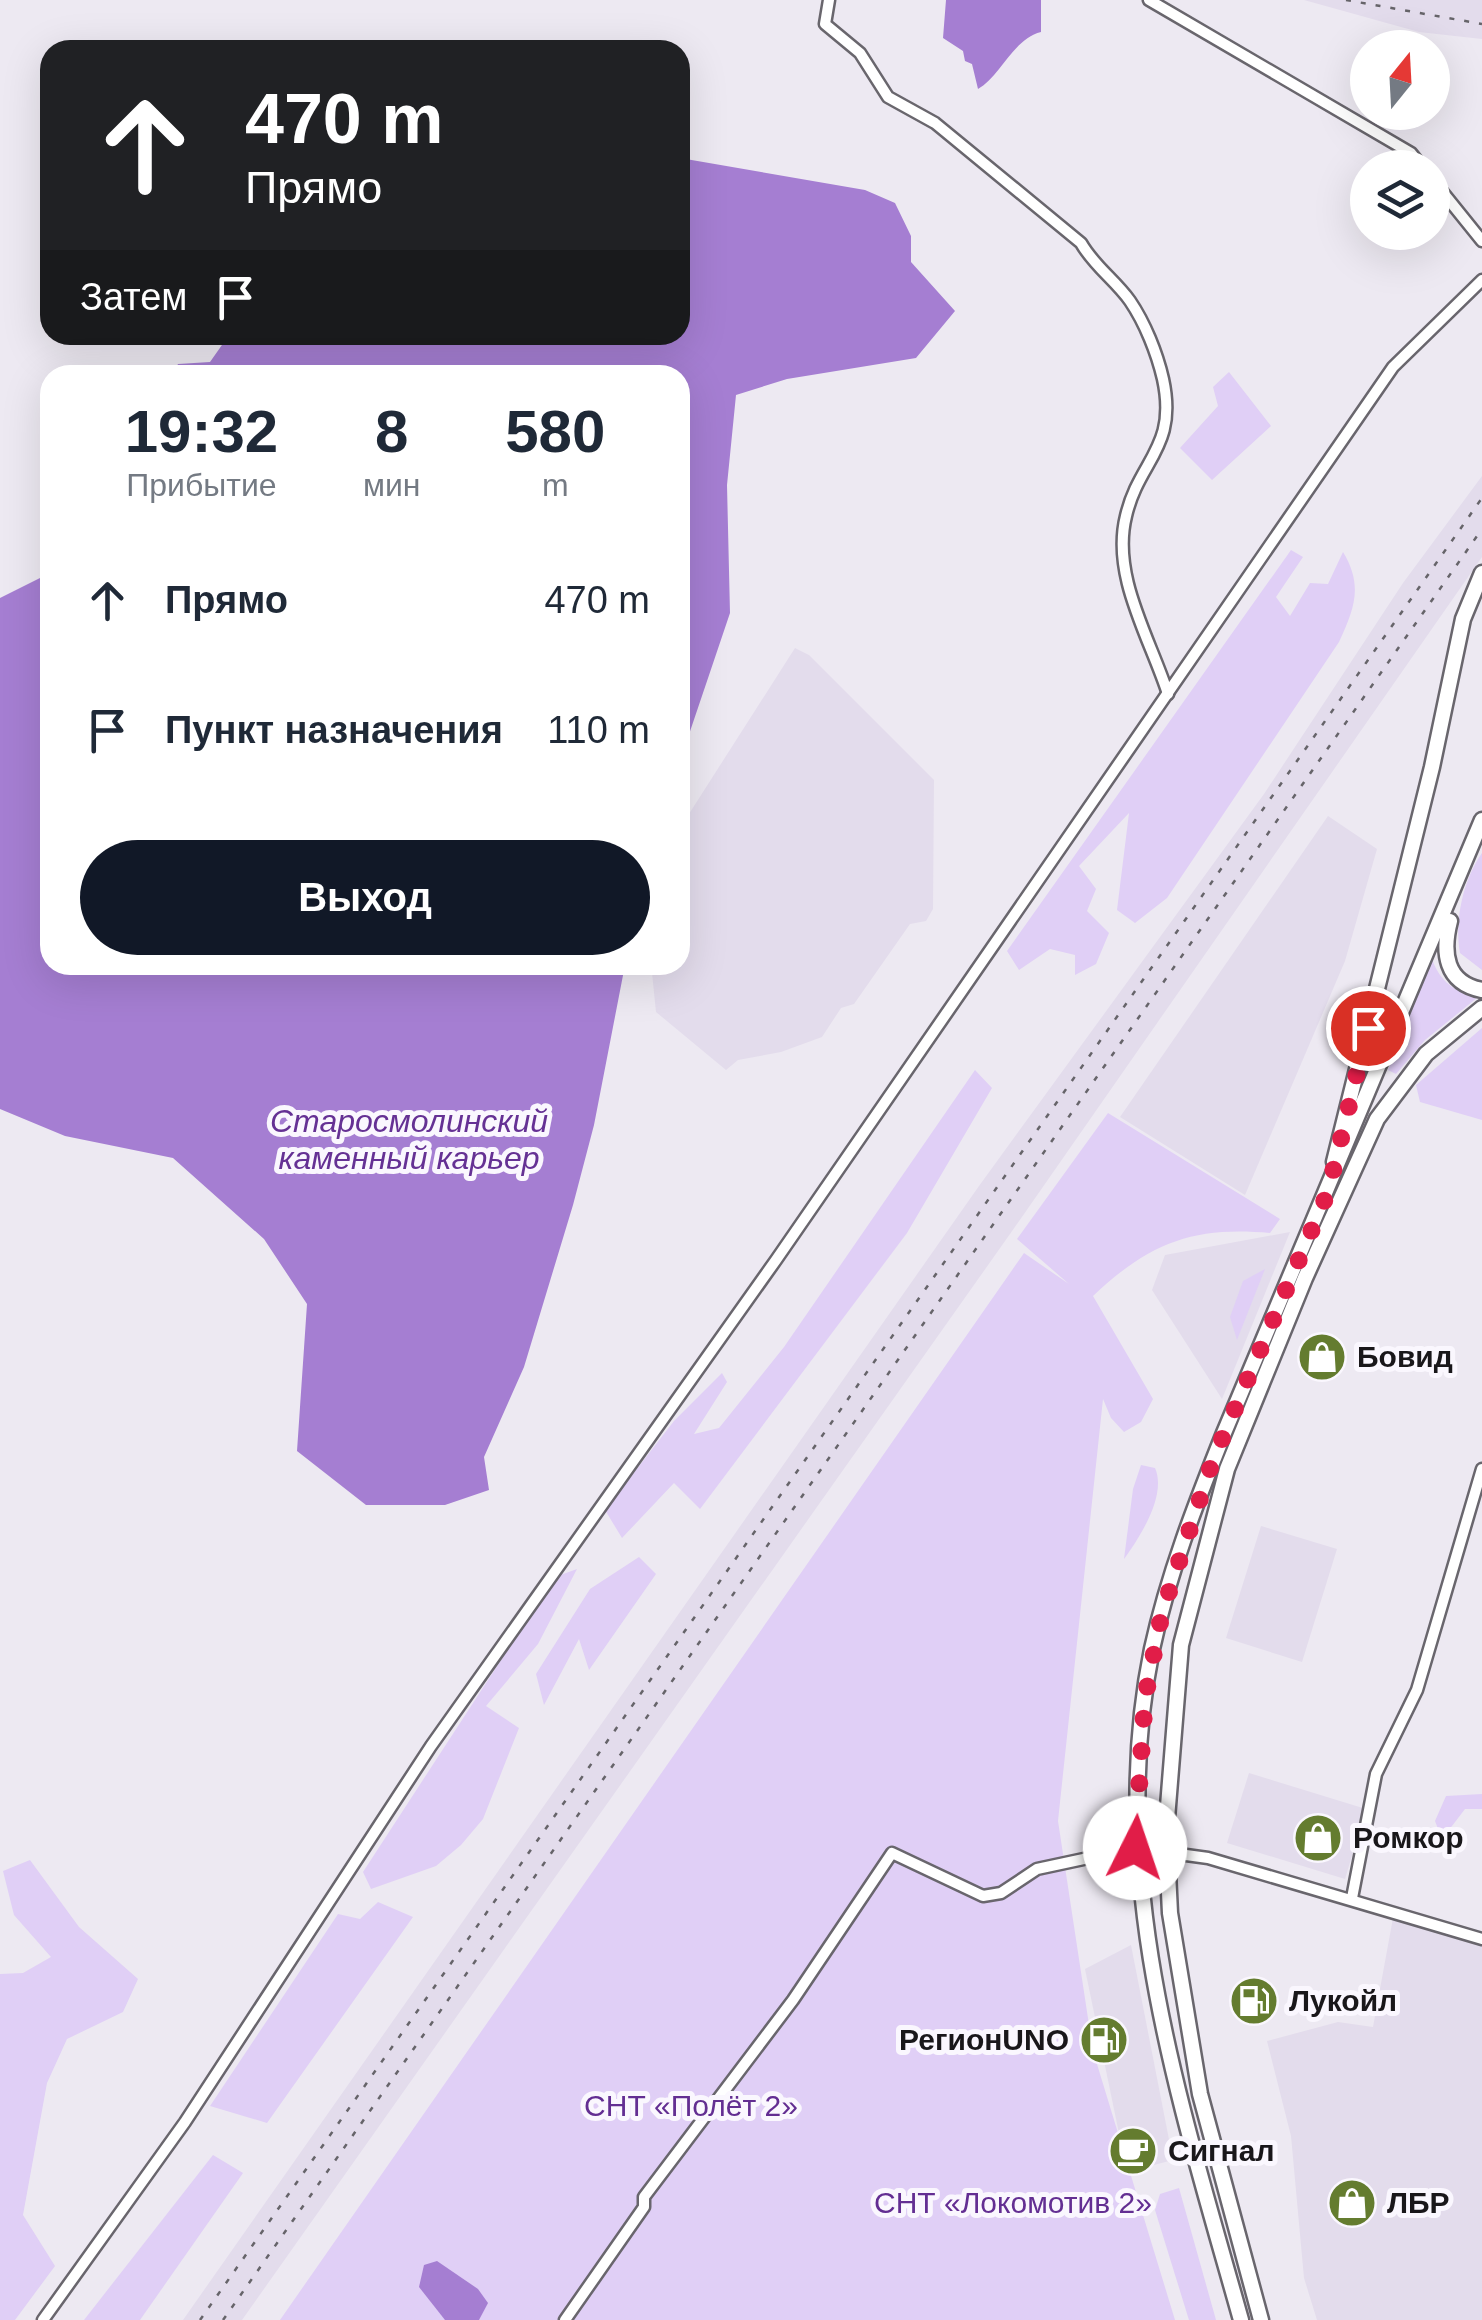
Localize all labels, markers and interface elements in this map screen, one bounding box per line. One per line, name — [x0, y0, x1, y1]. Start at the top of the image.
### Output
north arrow — [1350, 30, 1450, 130]
map controls — [1350, 30, 1450, 250]
icon: ahead — [80, 80, 210, 210]
text: 470 m — [245, 80, 443, 158]
button: layers — [1350, 150, 1450, 250]
text: Прямо — [245, 162, 382, 213]
icon: arrive — [208, 270, 263, 325]
text: Затем — [80, 276, 188, 318]
text: 19:32 — [125, 398, 278, 465]
text: 8 — [375, 398, 408, 465]
text: 580 — [505, 398, 605, 465]
text: Прибытие — [126, 467, 277, 503]
text: мин — [363, 467, 420, 503]
text: m — [542, 467, 569, 503]
icon: ahead — [80, 573, 135, 628]
text: Прямо — [165, 579, 288, 621]
text: 470 m — [544, 579, 650, 621]
icon: arrive — [80, 703, 135, 758]
text: Пункт назначения — [165, 709, 503, 751]
text: 110 m — [547, 709, 650, 751]
button: Выход — [80, 840, 650, 955]
pin — [1326, 986, 1411, 1071]
icon: arrive — [1341, 1001, 1396, 1056]
water label: Старосмолинский каменный карьер — [270, 1103, 548, 1176]
shop icon: Бовид — [1296, 1331, 1348, 1383]
place label: Бовид — [1357, 1340, 1453, 1373]
position arrow — [1083, 1796, 1187, 1900]
shop icon: Ромкор — [1292, 1812, 1344, 1864]
place label: Ромкор — [1353, 1821, 1464, 1854]
fuel station icon: Лукойл — [1228, 1975, 1280, 2027]
place label: Лукойл — [1289, 1984, 1397, 2017]
fuel station icon: РегионUNO — [1078, 2014, 1130, 2066]
place label: РегионUNO — [899, 2023, 1069, 2056]
park label: СНТ «Полёт 2» — [584, 2089, 798, 2122]
cafe icon: Сигнал — [1107, 2125, 1159, 2177]
place label: Сигнал — [1168, 2134, 1274, 2167]
shop icon: ЛБР — [1326, 2177, 1378, 2229]
park label: СНТ «Локомотив 2» — [874, 2186, 1152, 2219]
place label: ЛБР — [1387, 2186, 1450, 2219]

